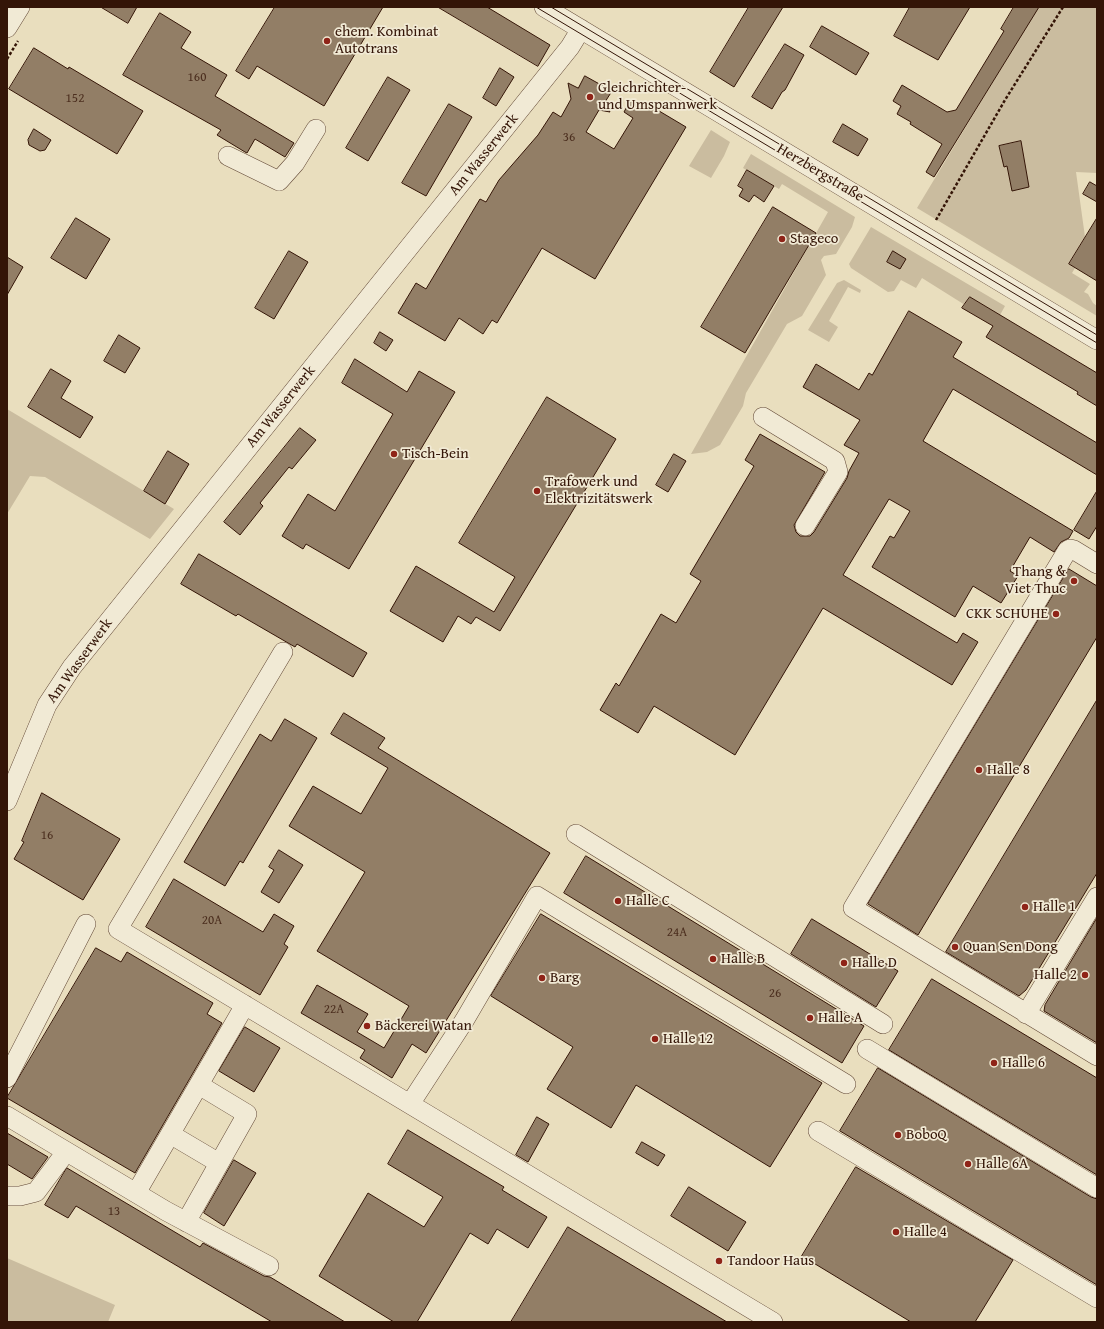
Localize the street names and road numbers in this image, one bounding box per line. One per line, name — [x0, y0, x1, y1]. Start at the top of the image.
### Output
street label: Am Wasserwerk — [445, 110, 523, 200]
street label: Herzbergstraße — [773, 140, 867, 206]
street label: Am Wasserwerk — [242, 362, 320, 452]
street label: Am Wasserwerk — [43, 615, 117, 707]

